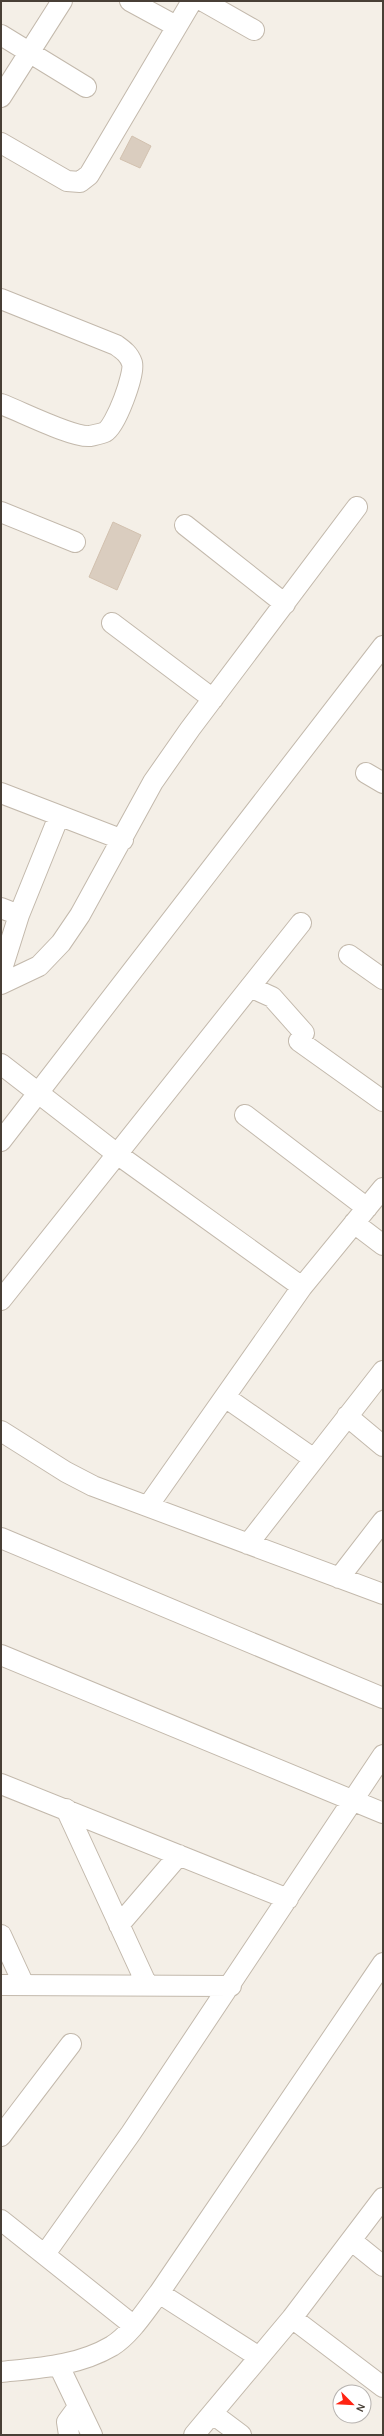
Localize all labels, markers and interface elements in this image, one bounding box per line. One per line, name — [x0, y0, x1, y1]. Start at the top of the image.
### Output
north arrow — [332, 2384, 372, 2424]
text: N — [353, 2402, 368, 2414]

